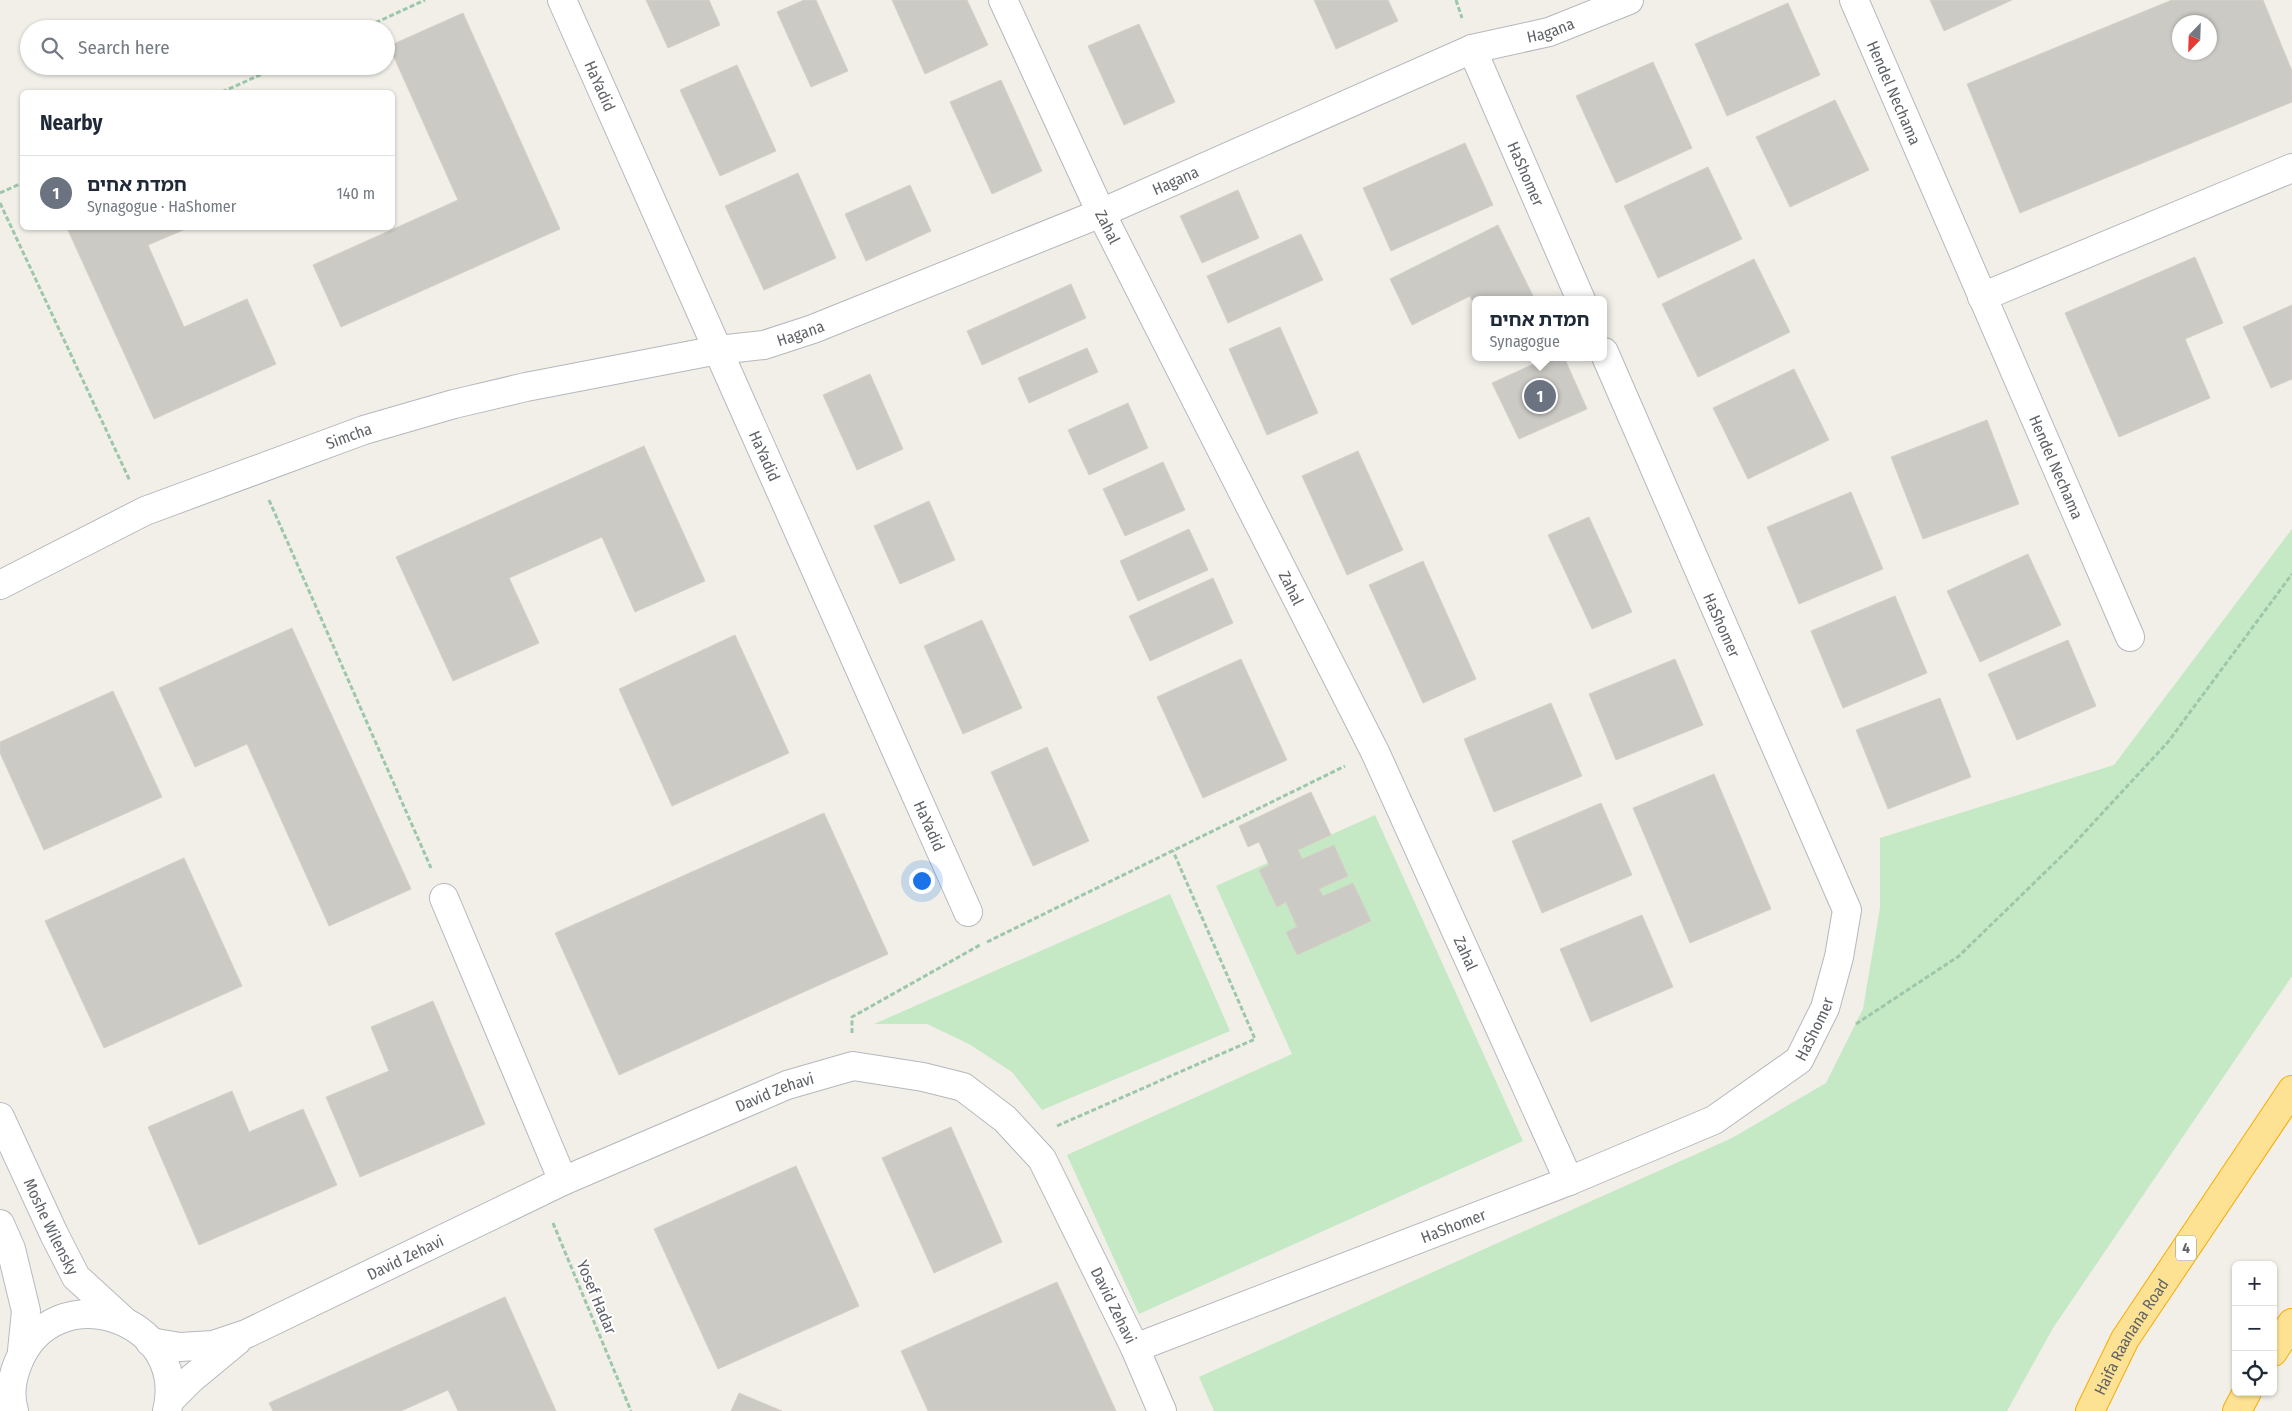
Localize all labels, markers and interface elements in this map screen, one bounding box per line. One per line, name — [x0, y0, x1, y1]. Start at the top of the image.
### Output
street label: Hagana — [1525, 14, 1577, 47]
north arrow — [2172, 15, 2217, 60]
search box — [20, 20, 395, 75]
icon: search — [38, 34, 66, 62]
text: Search here — [78, 36, 170, 59]
street label: Hendel Nechama — [1863, 38, 1925, 148]
street label: HaYadid — [580, 58, 619, 114]
text: Nearby — [40, 110, 102, 136]
street label: HaShomer — [1503, 139, 1548, 209]
street label: Hagana — [1149, 162, 1202, 199]
text: חמדת אחים — [87, 173, 187, 196]
text: 1 — [53, 184, 59, 203]
text: 140 m — [337, 184, 375, 203]
text: Synagogue · HaShomer — [87, 197, 236, 216]
street label: Zahal — [1091, 207, 1124, 247]
popup — [1472, 296, 1607, 361]
text: חמדת אחים — [1490, 308, 1589, 331]
street label: Hagana — [774, 316, 827, 350]
text: Synagogue — [1490, 332, 1560, 351]
pin: 1 — [1524, 377, 1556, 415]
street label: Hendel Nechama — [2025, 412, 2087, 522]
street label: Simcha — [323, 419, 374, 453]
street label: HaYadid — [745, 428, 784, 484]
street label: Zahal — [1275, 568, 1308, 608]
street label: HaShomer — [1699, 590, 1744, 661]
street label: HaYadid — [910, 798, 949, 854]
your location — [909, 868, 935, 894]
street label: Zahal — [1450, 933, 1482, 974]
street label: HaShomer — [1791, 995, 1838, 1064]
street label: David Zehavi — [733, 1069, 816, 1116]
street label: Moshe Wilensky — [20, 1176, 83, 1279]
street label: HaShomer — [1418, 1205, 1489, 1247]
street label: David Zehavi — [364, 1231, 447, 1284]
road number: 4 — [2176, 1236, 2196, 1260]
street label: Yosef Hadar — [572, 1257, 621, 1337]
map controls — [2232, 1261, 2277, 1396]
button: + — [2232, 1261, 2277, 1306]
street label: David Zehavi — [1087, 1264, 1140, 1347]
street label: Haifa Raanana Road — [2090, 1275, 2173, 1398]
button: − — [2232, 1306, 2277, 1351]
button: locate — [2232, 1351, 2277, 1396]

